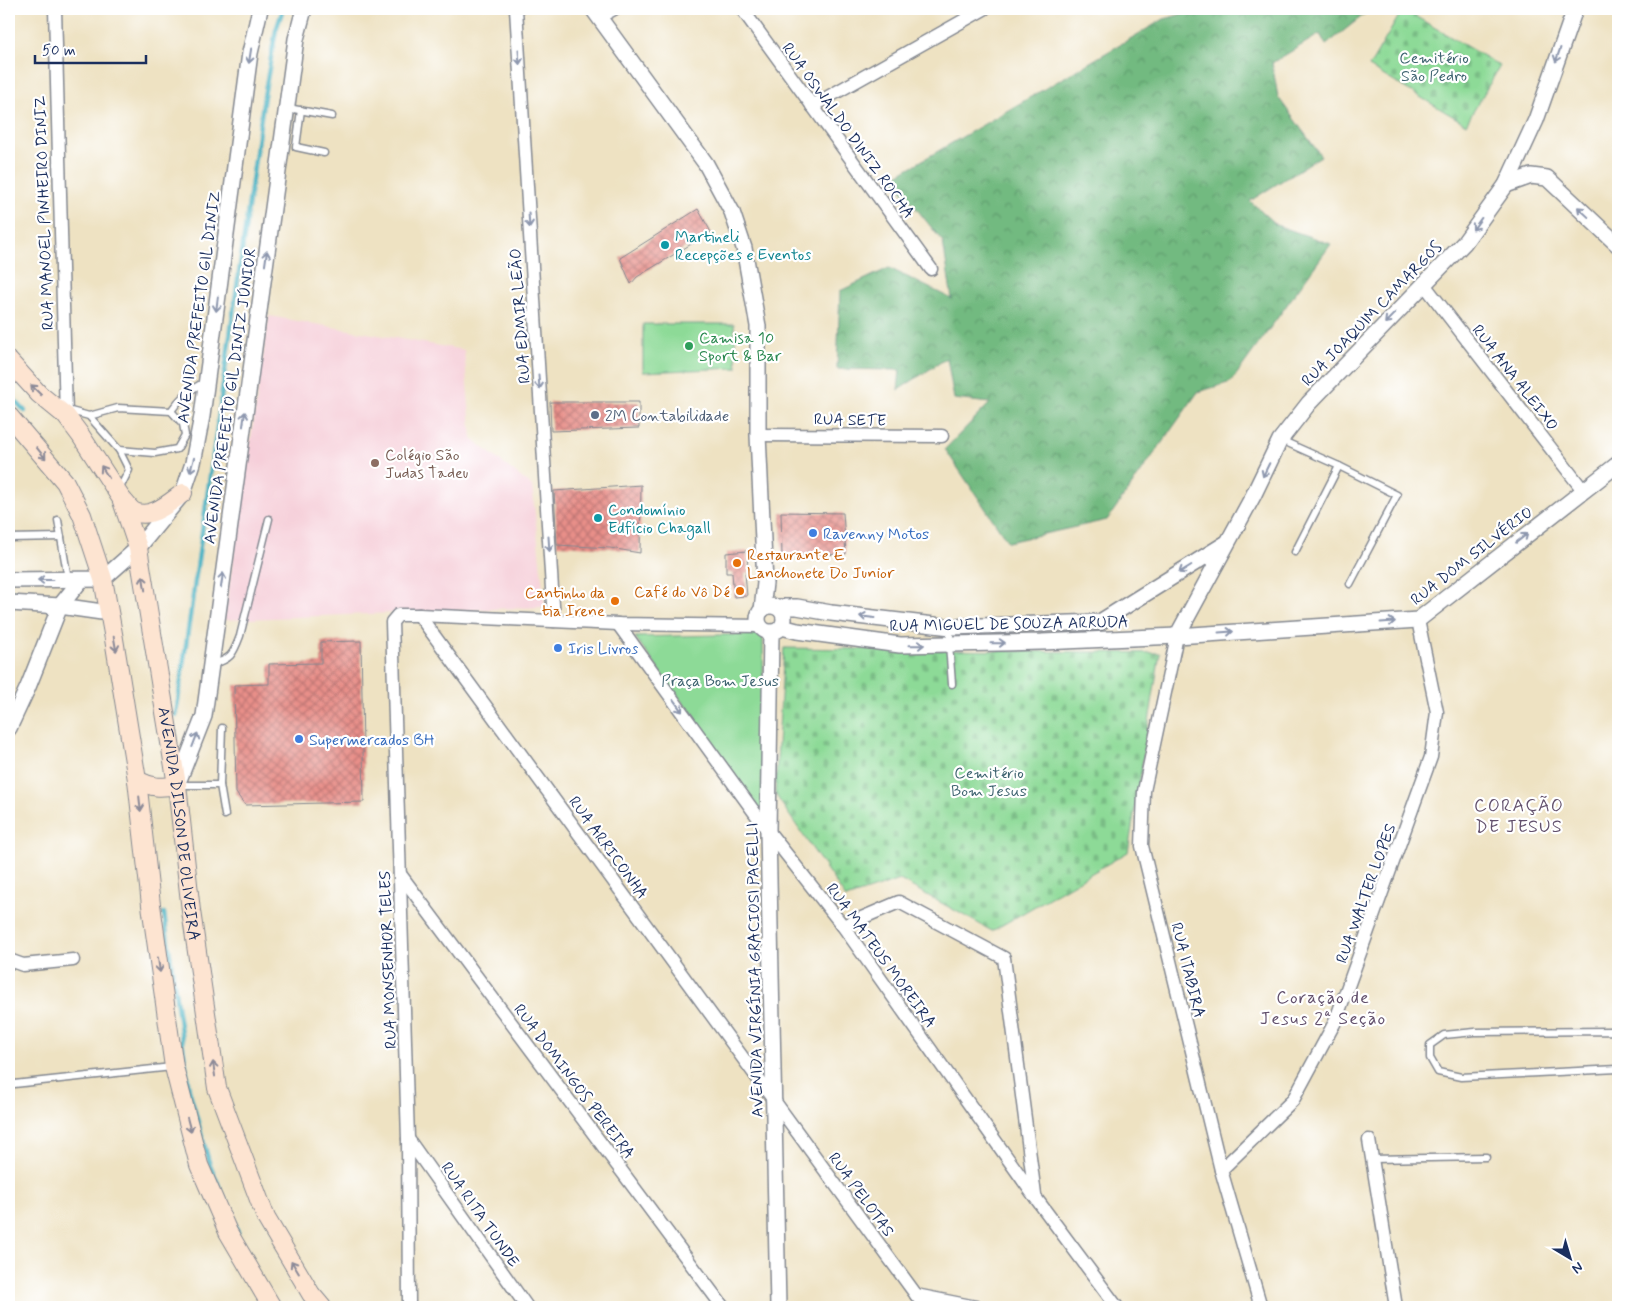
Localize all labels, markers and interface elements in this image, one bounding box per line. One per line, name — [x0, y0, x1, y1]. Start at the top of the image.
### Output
scale bar — [35, 32, 146, 64]
street label: RUA OSWALDO DINIZ ROCHA — [777, 39, 919, 223]
text: 50 m — [42, 41, 76, 61]
one-way arrow — [1553, 47, 1563, 63]
one-way arrow — [245, 48, 255, 64]
park label: Cemitério São Pedro — [1399, 48, 1469, 87]
one-way arrow — [514, 49, 523, 65]
street label: RUA MANOEL PINHEIRO DINIZ — [30, 95, 59, 330]
street label: AVENIDA PREFEITO GIL DINIZ — [173, 189, 226, 425]
one-way arrow — [1576, 206, 1589, 218]
one-way arrow — [524, 211, 534, 227]
one-way arrow — [1472, 217, 1482, 231]
place label: Martineli Recepções e Eventos — [675, 227, 811, 266]
street label: RUA JOAQUIM CAMARGOS — [1297, 237, 1447, 391]
marker: Martineli Recepções e Eventos — [659, 239, 671, 251]
street label: AVENIDA PREFEITO GIL DINIZ JÚNIOR — [199, 247, 262, 545]
street label: RUA EDMIR LEÃO — [505, 248, 536, 384]
one-way arrow — [261, 251, 271, 267]
one-way arrow — [212, 296, 222, 312]
one-way arrow — [1384, 312, 1396, 324]
street label: RUA ANA ALEIXO — [1467, 321, 1563, 435]
place label: Camisa 10 Sport & Bar — [699, 328, 782, 367]
marker: Camisa 10 Sport & Bar — [683, 340, 695, 352]
one-way arrow — [535, 374, 544, 390]
one-way arrow — [30, 384, 42, 396]
place label: 2M Contabilidade — [605, 406, 729, 427]
marker: 2M Contabilidade — [589, 409, 601, 421]
street label: RUA SETE — [814, 409, 886, 432]
one-way arrow — [239, 412, 249, 428]
place label: Colégio São Judas Tadeu — [385, 445, 468, 484]
one-way arrow — [35, 446, 46, 459]
one-way arrow — [187, 456, 196, 472]
marker: Colégio São Judas Tadeu — [369, 457, 381, 469]
one-way arrow — [1260, 462, 1270, 477]
one-way arrow — [100, 465, 110, 479]
place label: Condomínio Edfício Chagall — [608, 500, 711, 540]
street label: RUA DOM SILVÉRIO — [1407, 502, 1537, 611]
marker: Condomínio Edfício Chagall — [592, 512, 604, 524]
place label: Ravenny Motos — [823, 524, 929, 545]
marker: Ravenny Motos — [807, 527, 819, 539]
one-way arrow — [1515, 533, 1529, 543]
one-way arrow — [545, 536, 554, 552]
place label: Restaurante E Lanchonete Do Junior — [747, 545, 895, 584]
marker: Restaurante E Lanchonete Do Junior — [731, 557, 743, 569]
one-way arrow — [1179, 565, 1193, 575]
one-way arrow — [217, 573, 227, 589]
one-way arrow — [37, 575, 54, 585]
one-way arrow — [139, 576, 149, 592]
place label: Café do Vô Dé — [634, 582, 730, 603]
place label: Cantinho da tia Irene — [525, 583, 605, 622]
marker: Café do Vô Dé — [734, 585, 746, 597]
marker: Cantinho da tia Irene — [609, 595, 621, 607]
one-way arrow — [860, 612, 876, 622]
street label: RUA MIGUEL DE SOUZA ARRUDA — [889, 612, 1129, 637]
one-way arrow — [1379, 617, 1395, 626]
one-way arrow — [1217, 628, 1233, 637]
one-way arrow — [110, 635, 120, 651]
one-way arrow — [990, 638, 1006, 648]
place label: Iris Livros — [568, 639, 638, 660]
one-way arrow — [909, 640, 925, 649]
marker: Iris Livros — [552, 642, 564, 654]
park label: Praça Bom Jesus — [661, 671, 779, 692]
one-way arrow — [672, 699, 683, 712]
street label: AVENIDA DILSON DE OLIVEIRA — [152, 705, 204, 942]
place label: Supermercados BH — [309, 730, 435, 751]
one-way arrow — [190, 733, 200, 748]
marker: Supermercados BH — [293, 733, 305, 745]
park label: Cemitério Bom Jesus — [951, 763, 1027, 802]
street label: RUA ARRICONHA — [563, 792, 652, 904]
district label: CORAÇÃO DE JESUS — [1474, 794, 1564, 839]
one-way arrow — [135, 796, 144, 812]
street label: RUA WALTER LOPES — [1331, 821, 1401, 966]
street label: AVENIDA VIRGÍNIA GRACIOSI PACELLI — [742, 822, 769, 1118]
street label: RUA MONSENHOR TELES — [375, 870, 402, 1049]
street label: RUA MATEUS MOREIRA — [821, 879, 941, 1033]
street label: RUA ITABIRA — [1166, 920, 1210, 1020]
one-way arrow — [155, 957, 165, 973]
district label: Coração de Jesus 2ª Seção — [1260, 986, 1386, 1031]
street label: RUA DOMINGOS PEREIRA — [509, 1000, 639, 1164]
one-way arrow — [209, 1061, 219, 1077]
one-way arrow — [185, 1117, 194, 1133]
street label: RUA PELOTAS — [823, 1149, 899, 1241]
street label: RUA RITA TUNDE — [436, 1158, 524, 1271]
north arrow — [1544, 1234, 1594, 1284]
text: N — [1568, 1257, 1587, 1277]
one-way arrow — [290, 1259, 300, 1274]

